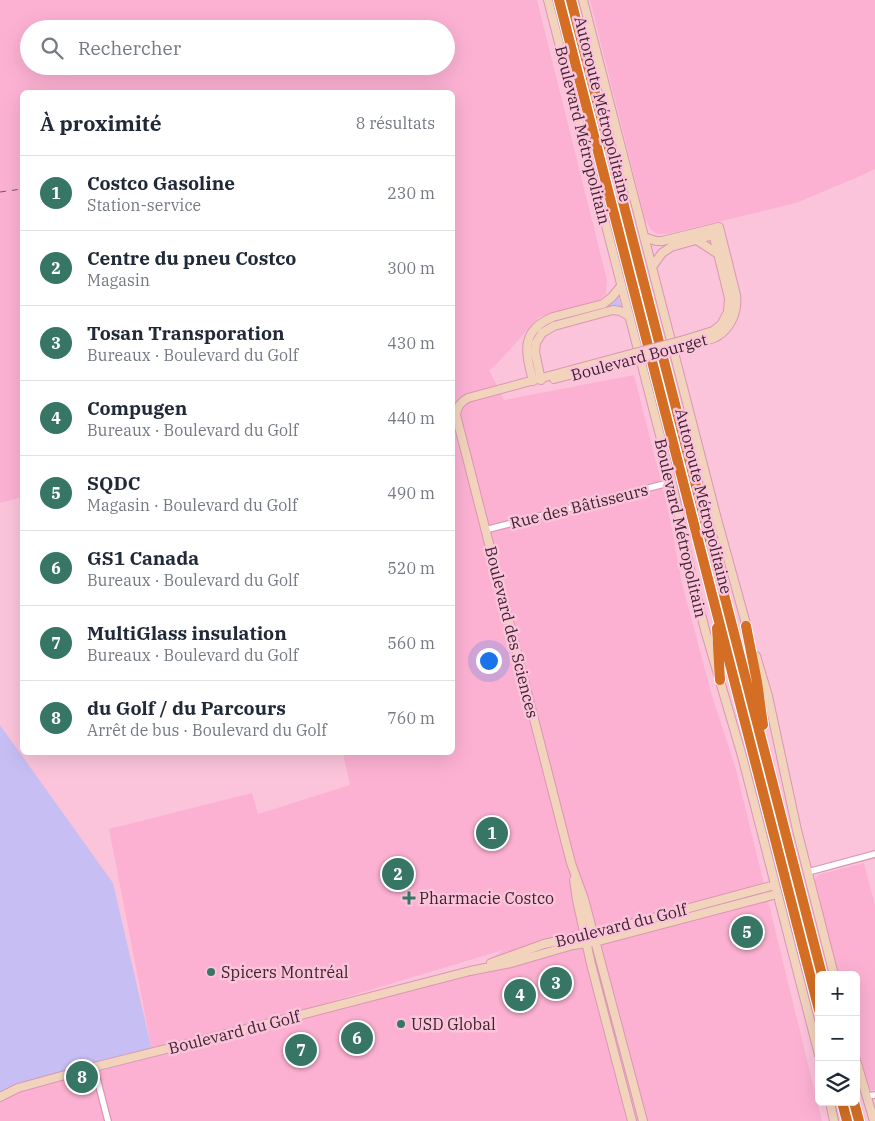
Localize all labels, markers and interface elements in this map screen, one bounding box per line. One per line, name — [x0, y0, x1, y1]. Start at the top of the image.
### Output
street label: Autoroute Métropolitaine — [570, 14, 636, 204]
search box — [20, 20, 455, 75]
icon: search — [38, 34, 66, 62]
text: Rechercher — [78, 36, 181, 60]
street label: Boulevard Métropolitain — [551, 44, 615, 226]
text: À proximité — [40, 109, 162, 137]
text: 8 résultats — [356, 113, 435, 133]
text: Costco Gasoline — [87, 171, 235, 195]
text: 1 — [51, 183, 61, 203]
text: 230 m — [387, 183, 435, 203]
text: Station-service — [87, 195, 201, 215]
text: Centre du pneu Costco — [87, 246, 296, 270]
text: 2 — [51, 258, 61, 278]
text: 300 m — [387, 258, 435, 278]
text: Magasin — [87, 270, 150, 290]
text: Tosan Transporation — [87, 321, 285, 345]
street label: Boulevard Bourget — [569, 329, 710, 385]
text: 3 — [51, 333, 61, 353]
text: 430 m — [387, 333, 435, 353]
text: Bureaux · Boulevard du Golf — [87, 345, 298, 365]
text: Compugen — [87, 396, 187, 420]
street label: Autoroute Métropolitaine — [671, 406, 737, 596]
text: 4 — [51, 408, 61, 428]
text: 440 m — [387, 408, 435, 428]
text: Bureaux · Boulevard du Golf — [87, 420, 298, 440]
street label: Boulevard Métropolitain — [651, 436, 711, 620]
text: SQDC — [87, 471, 140, 495]
street label: Rue des Bâtisseurs — [508, 479, 650, 533]
text: 5 — [51, 483, 61, 503]
text: 490 m — [387, 483, 435, 503]
text: Magasin · Boulevard du Golf — [87, 495, 297, 515]
street label: Boulevard des Sciences — [481, 544, 543, 720]
text: GS1 Canada — [87, 546, 199, 570]
text: 6 — [51, 558, 61, 578]
text: 520 m — [387, 558, 435, 578]
text: Bureaux · Boulevard du Golf — [87, 570, 298, 590]
text: MultiGlass insulation — [87, 621, 287, 645]
text: 7 — [51, 633, 61, 653]
text: 560 m — [387, 633, 435, 653]
text: Bureaux · Boulevard du Golf — [87, 645, 298, 665]
your location — [476, 648, 502, 674]
text: du Golf / du Parcours — [87, 696, 286, 720]
text: 8 — [51, 708, 61, 728]
text: 760 m — [387, 708, 435, 728]
text: Arrêt de bus · Boulevard du Golf — [87, 720, 327, 740]
pin: 1 — [476, 814, 508, 852]
pin: 2 — [382, 855, 414, 893]
place label: Pharmacie Costco — [419, 888, 554, 908]
marker: Pharmacie Costco — [403, 892, 415, 904]
street label: Boulevard du Golf — [553, 899, 690, 951]
pin: 5 — [731, 913, 763, 951]
place label: Spicers Montréal — [221, 962, 349, 982]
pin: 3 — [540, 964, 572, 1002]
marker: Spicers Montréal — [205, 966, 217, 978]
map controls — [815, 971, 860, 1106]
button: + — [815, 971, 860, 1016]
pin: 4 — [504, 976, 536, 1014]
street label: Boulevard du Golf — [166, 1006, 303, 1058]
place label: USD Global — [411, 1014, 496, 1034]
button: − — [815, 1016, 860, 1061]
marker: USD Global — [395, 1018, 407, 1030]
pin: 6 — [341, 1019, 373, 1057]
pin: 7 — [285, 1031, 317, 1069]
pin: 8 — [66, 1058, 98, 1096]
button: layers — [815, 1061, 860, 1106]

